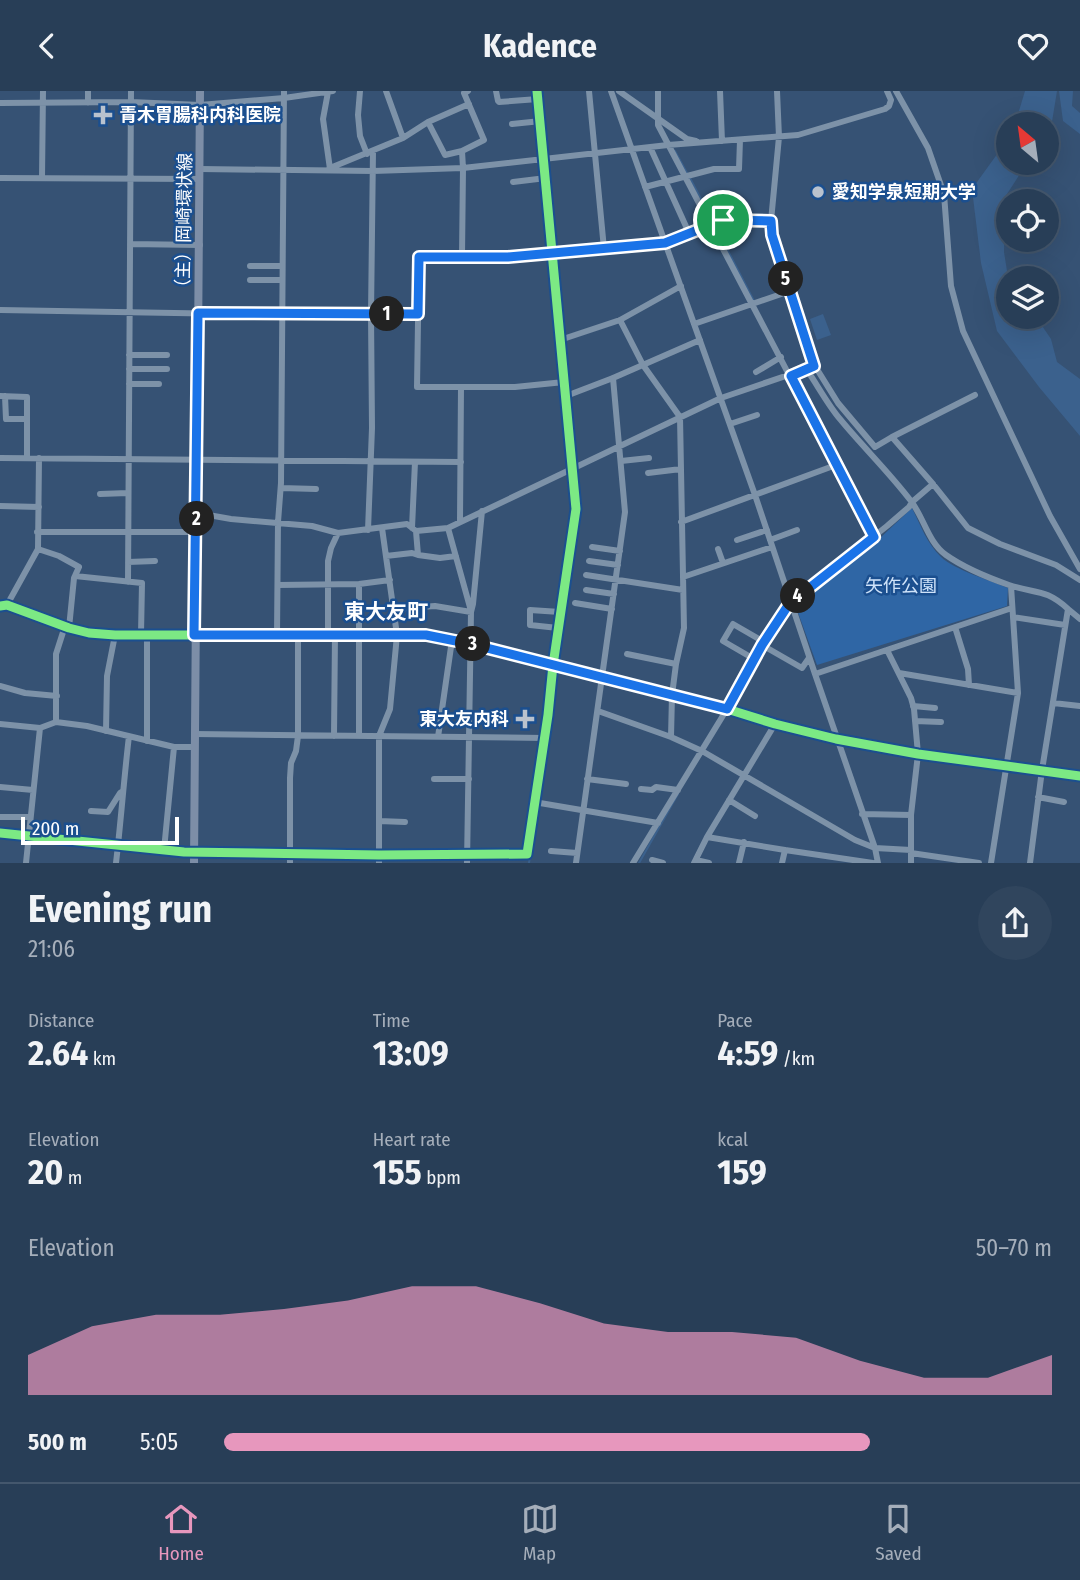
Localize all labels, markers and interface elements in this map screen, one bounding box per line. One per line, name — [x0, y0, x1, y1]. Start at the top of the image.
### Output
icon: back — [28, 27, 66, 65]
text: Kadence — [483, 27, 597, 65]
icon: heart — [1014, 27, 1052, 65]
place label: 青木胃腸科内科医院 — [119, 104, 281, 126]
marker: 青木胃腸科内科医院 — [93, 105, 113, 125]
north arrow — [996, 112, 1059, 175]
map controls — [996, 112, 1059, 329]
street label: （主）岡崎環状線 — [172, 153, 196, 297]
place label: 愛知学泉短期大学 — [832, 181, 976, 203]
marker: 愛知学泉短期大学 — [810, 184, 826, 200]
button: locate — [996, 189, 1059, 252]
pin — [693, 190, 753, 250]
icon: arrive — [704, 201, 742, 239]
pin: 5 — [768, 261, 804, 297]
button: layers — [996, 266, 1059, 329]
text: 5 — [781, 267, 790, 290]
pin: 1 — [370, 297, 404, 332]
text: 1 — [382, 302, 391, 325]
pin: 2 — [180, 501, 214, 537]
text: 2 — [192, 507, 201, 530]
park label: 矢作公園 — [865, 575, 937, 597]
pin: 4 — [780, 579, 816, 613]
text: 4 — [793, 584, 802, 607]
district label: 東大友町 — [344, 599, 428, 625]
pin: 3 — [456, 627, 490, 661]
text: 3 — [468, 632, 477, 655]
place label: 東大友内科 — [419, 708, 509, 730]
marker: 東大友内科 — [515, 709, 535, 729]
scale bar — [21, 813, 178, 845]
text: 200 m — [32, 817, 79, 840]
text: Evening run — [28, 886, 212, 932]
button: share — [978, 886, 1052, 960]
text: 21:06 — [28, 935, 75, 963]
text: Distance — [28, 1009, 95, 1032]
text: Time — [373, 1009, 410, 1032]
text: Pace — [717, 1009, 753, 1032]
text: 2.64 — [28, 1032, 88, 1074]
text: 13:09 — [373, 1032, 449, 1074]
text: 4:59 — [717, 1032, 778, 1074]
text: km — [88, 1047, 116, 1070]
text: /km — [778, 1047, 815, 1070]
text: Elevation — [28, 1128, 100, 1151]
text: Heart rate — [373, 1128, 451, 1151]
text: kcal — [717, 1128, 748, 1151]
text: 20 — [28, 1151, 63, 1193]
text: 155 — [373, 1151, 422, 1193]
text: 159 — [717, 1151, 767, 1193]
text: m — [63, 1166, 82, 1189]
text: bpm — [422, 1166, 461, 1189]
text: Elevation — [28, 1234, 115, 1262]
text: 50–70 m — [976, 1234, 1052, 1262]
text: 500 m — [28, 1428, 87, 1456]
text: 5:05 — [140, 1428, 178, 1456]
tab: Home — [158, 1500, 204, 1565]
tab: Map — [521, 1500, 559, 1565]
tab: Saved — [875, 1500, 922, 1565]

